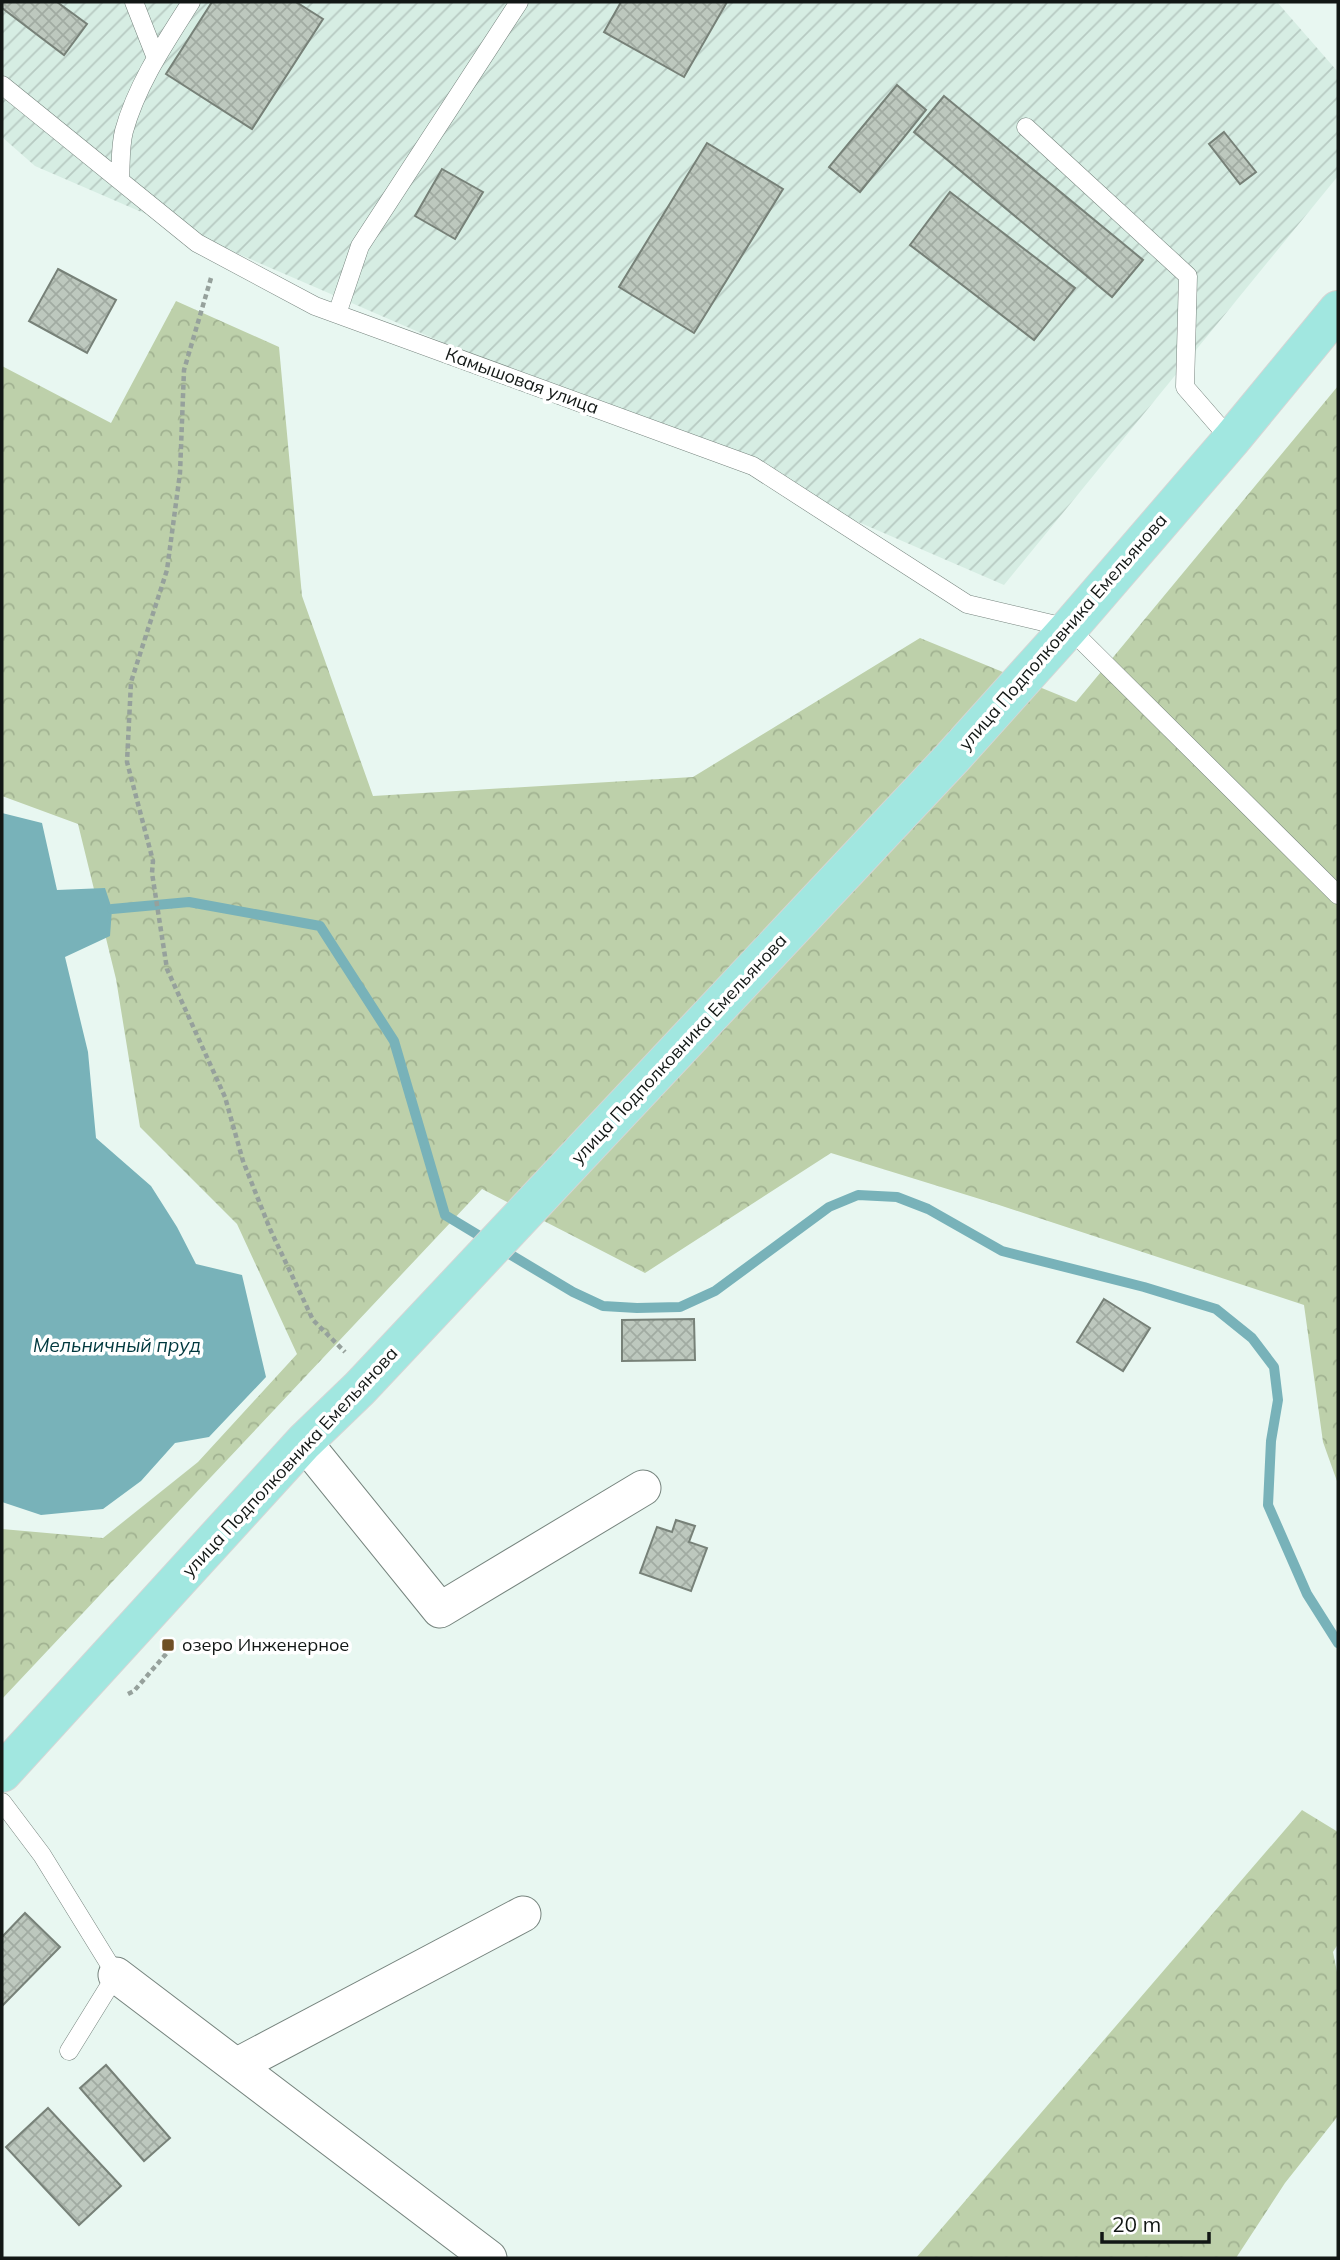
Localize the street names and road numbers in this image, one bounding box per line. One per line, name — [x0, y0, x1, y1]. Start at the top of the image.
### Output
street label: Камышовая улица — [442, 342, 602, 419]
street label: улица Подполковника Емельянова — [953, 509, 1172, 755]
street label: улица Подполковника Емельянова — [566, 929, 792, 1169]
street label: улица Подполковника Емельянова — [177, 1342, 403, 1582]

